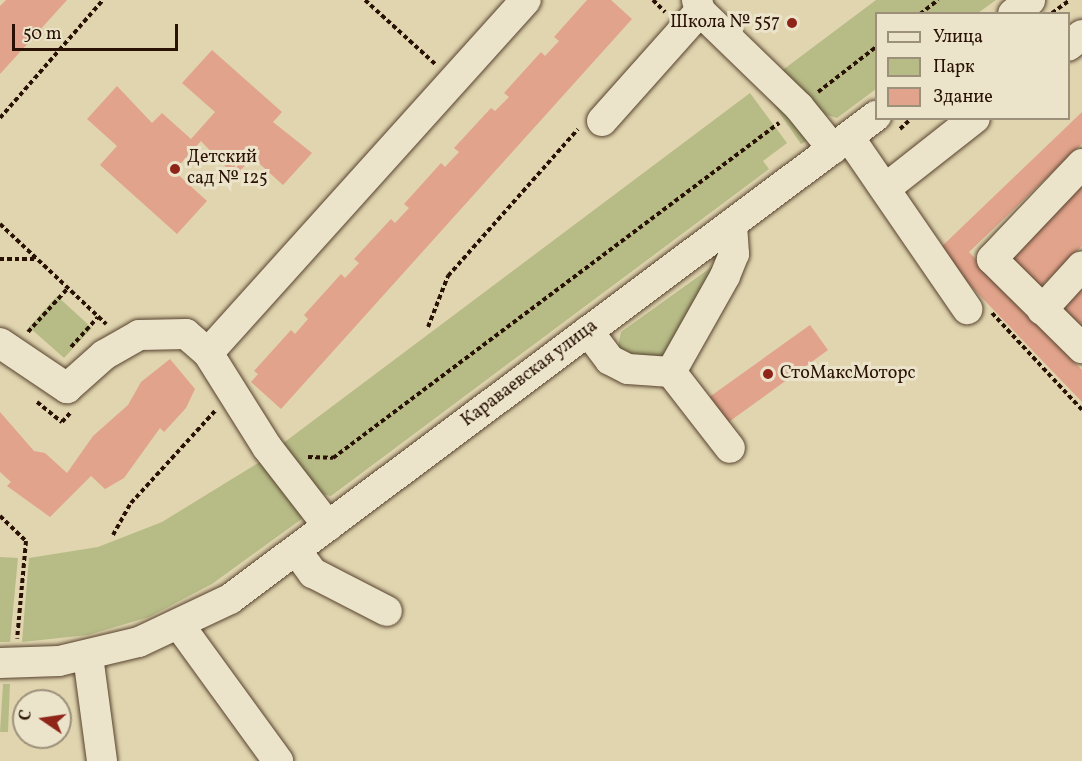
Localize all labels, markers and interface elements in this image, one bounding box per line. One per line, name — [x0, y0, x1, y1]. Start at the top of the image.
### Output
scale bar — [15, 12, 182, 50]
place label: Школа № 557 — [670, 12, 780, 34]
legend — [875, 12, 1070, 120]
marker: Школа № 557 — [785, 16, 799, 30]
text: 50 m — [23, 22, 62, 47]
text: Улица — [933, 25, 983, 50]
text: Парк — [933, 55, 975, 80]
text: Здание — [933, 85, 993, 110]
place label: Детский сад № 125 — [187, 148, 268, 190]
marker: Детский сад № 125 — [168, 162, 182, 176]
street label: Караваевская улица — [457, 316, 603, 432]
place label: СтоМаксМоторс — [780, 363, 916, 385]
marker: СтоМаксМоторс — [761, 367, 775, 381]
north arrow — [12, 689, 72, 749]
text: С — [15, 708, 38, 723]

